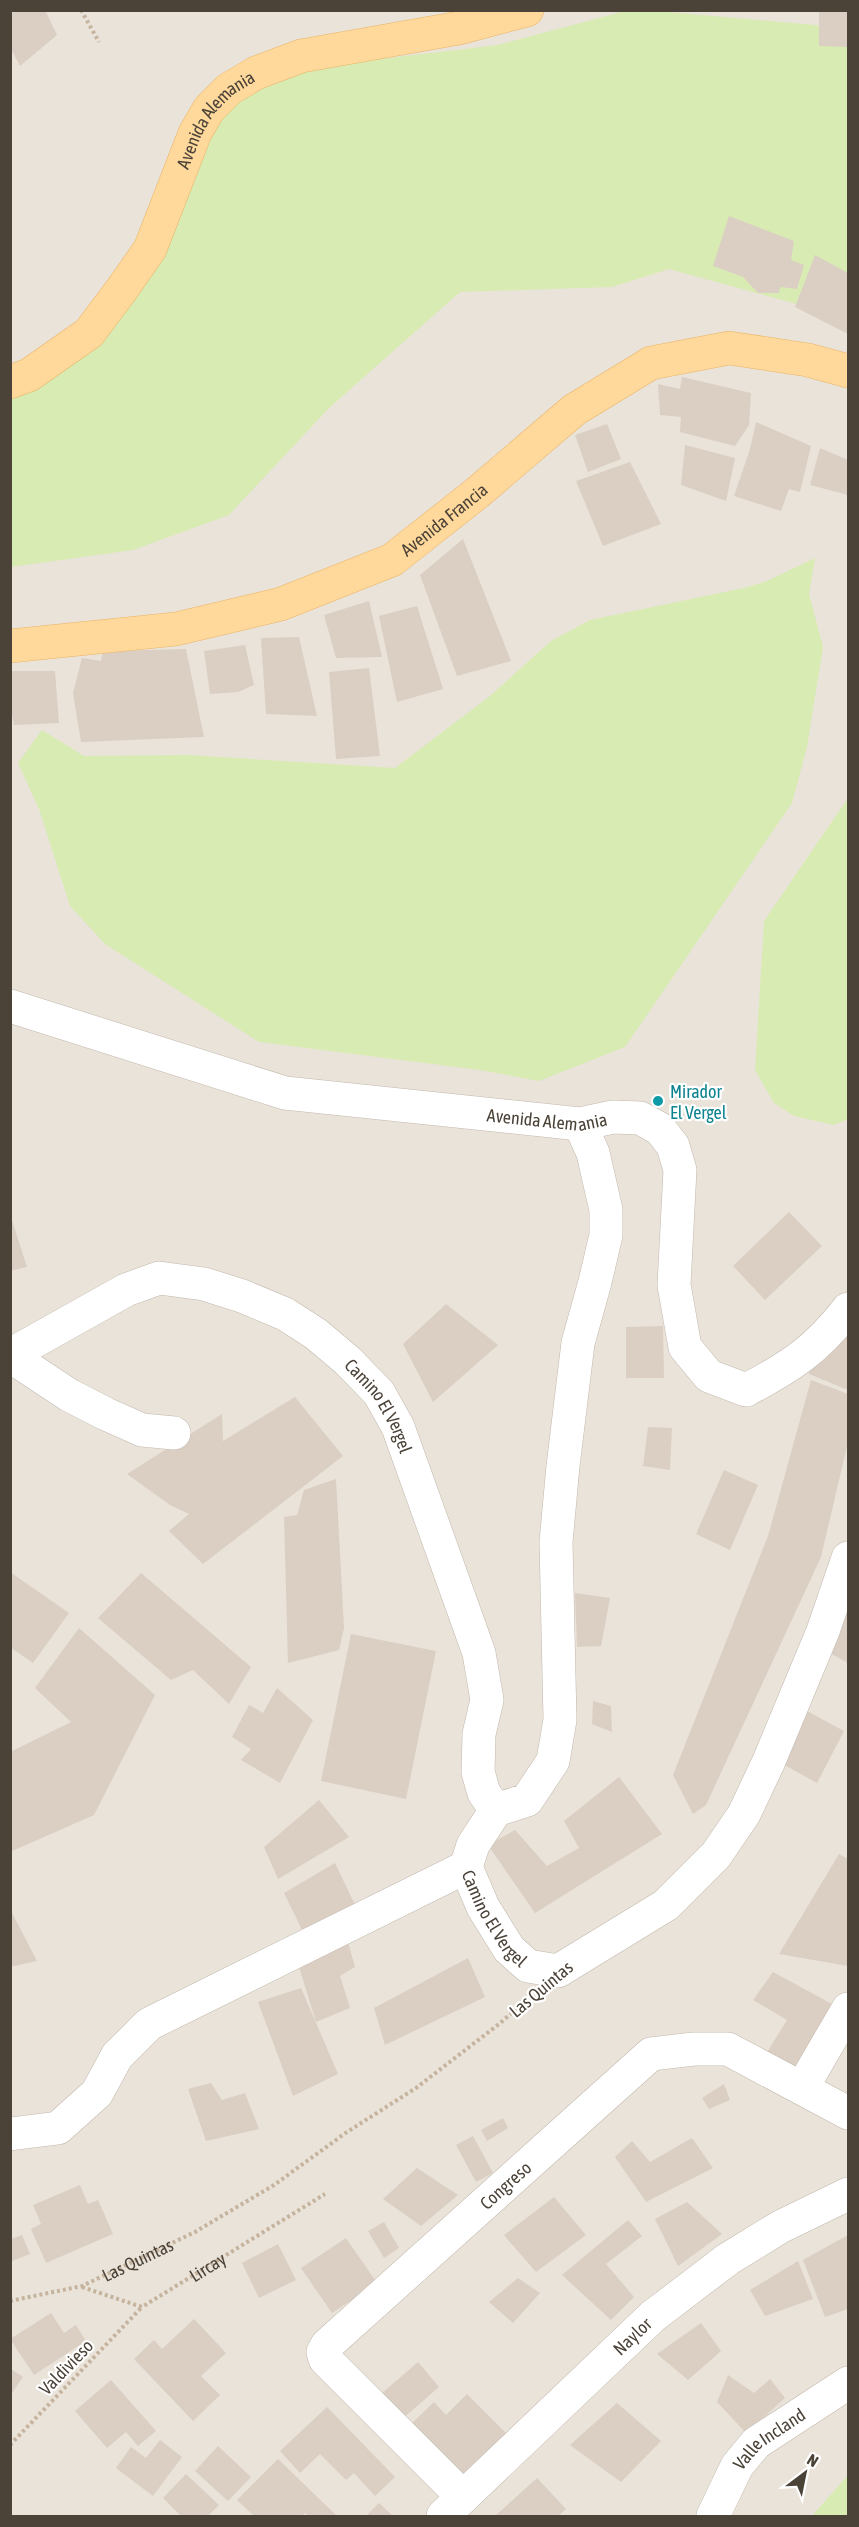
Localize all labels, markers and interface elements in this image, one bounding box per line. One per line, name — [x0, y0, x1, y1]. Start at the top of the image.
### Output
street label: Avenida Alemania — [172, 66, 258, 171]
street label: Avenida Francia — [396, 479, 491, 560]
place label: Mirador El Vergel — [670, 1081, 727, 1123]
marker: Mirador El Vergel — [651, 1094, 665, 1108]
street label: Avenida Alemania — [486, 1104, 609, 1135]
street label: Camino El Vergel — [341, 1354, 417, 1456]
street label: Camino El Vergel — [458, 1867, 532, 1971]
street label: Las Quintas — [505, 1956, 577, 2022]
street label: Congreso — [475, 2157, 535, 2213]
street label: Las Quintas — [99, 2234, 176, 2285]
street label: Lircay — [185, 2248, 229, 2286]
street label: Naylor — [609, 2312, 656, 2359]
street label: Valdivieso — [35, 2335, 97, 2399]
street label: Valle Incland — [728, 2403, 809, 2473]
north arrow — [775, 2443, 835, 2503]
text: N — [804, 2450, 822, 2470]

